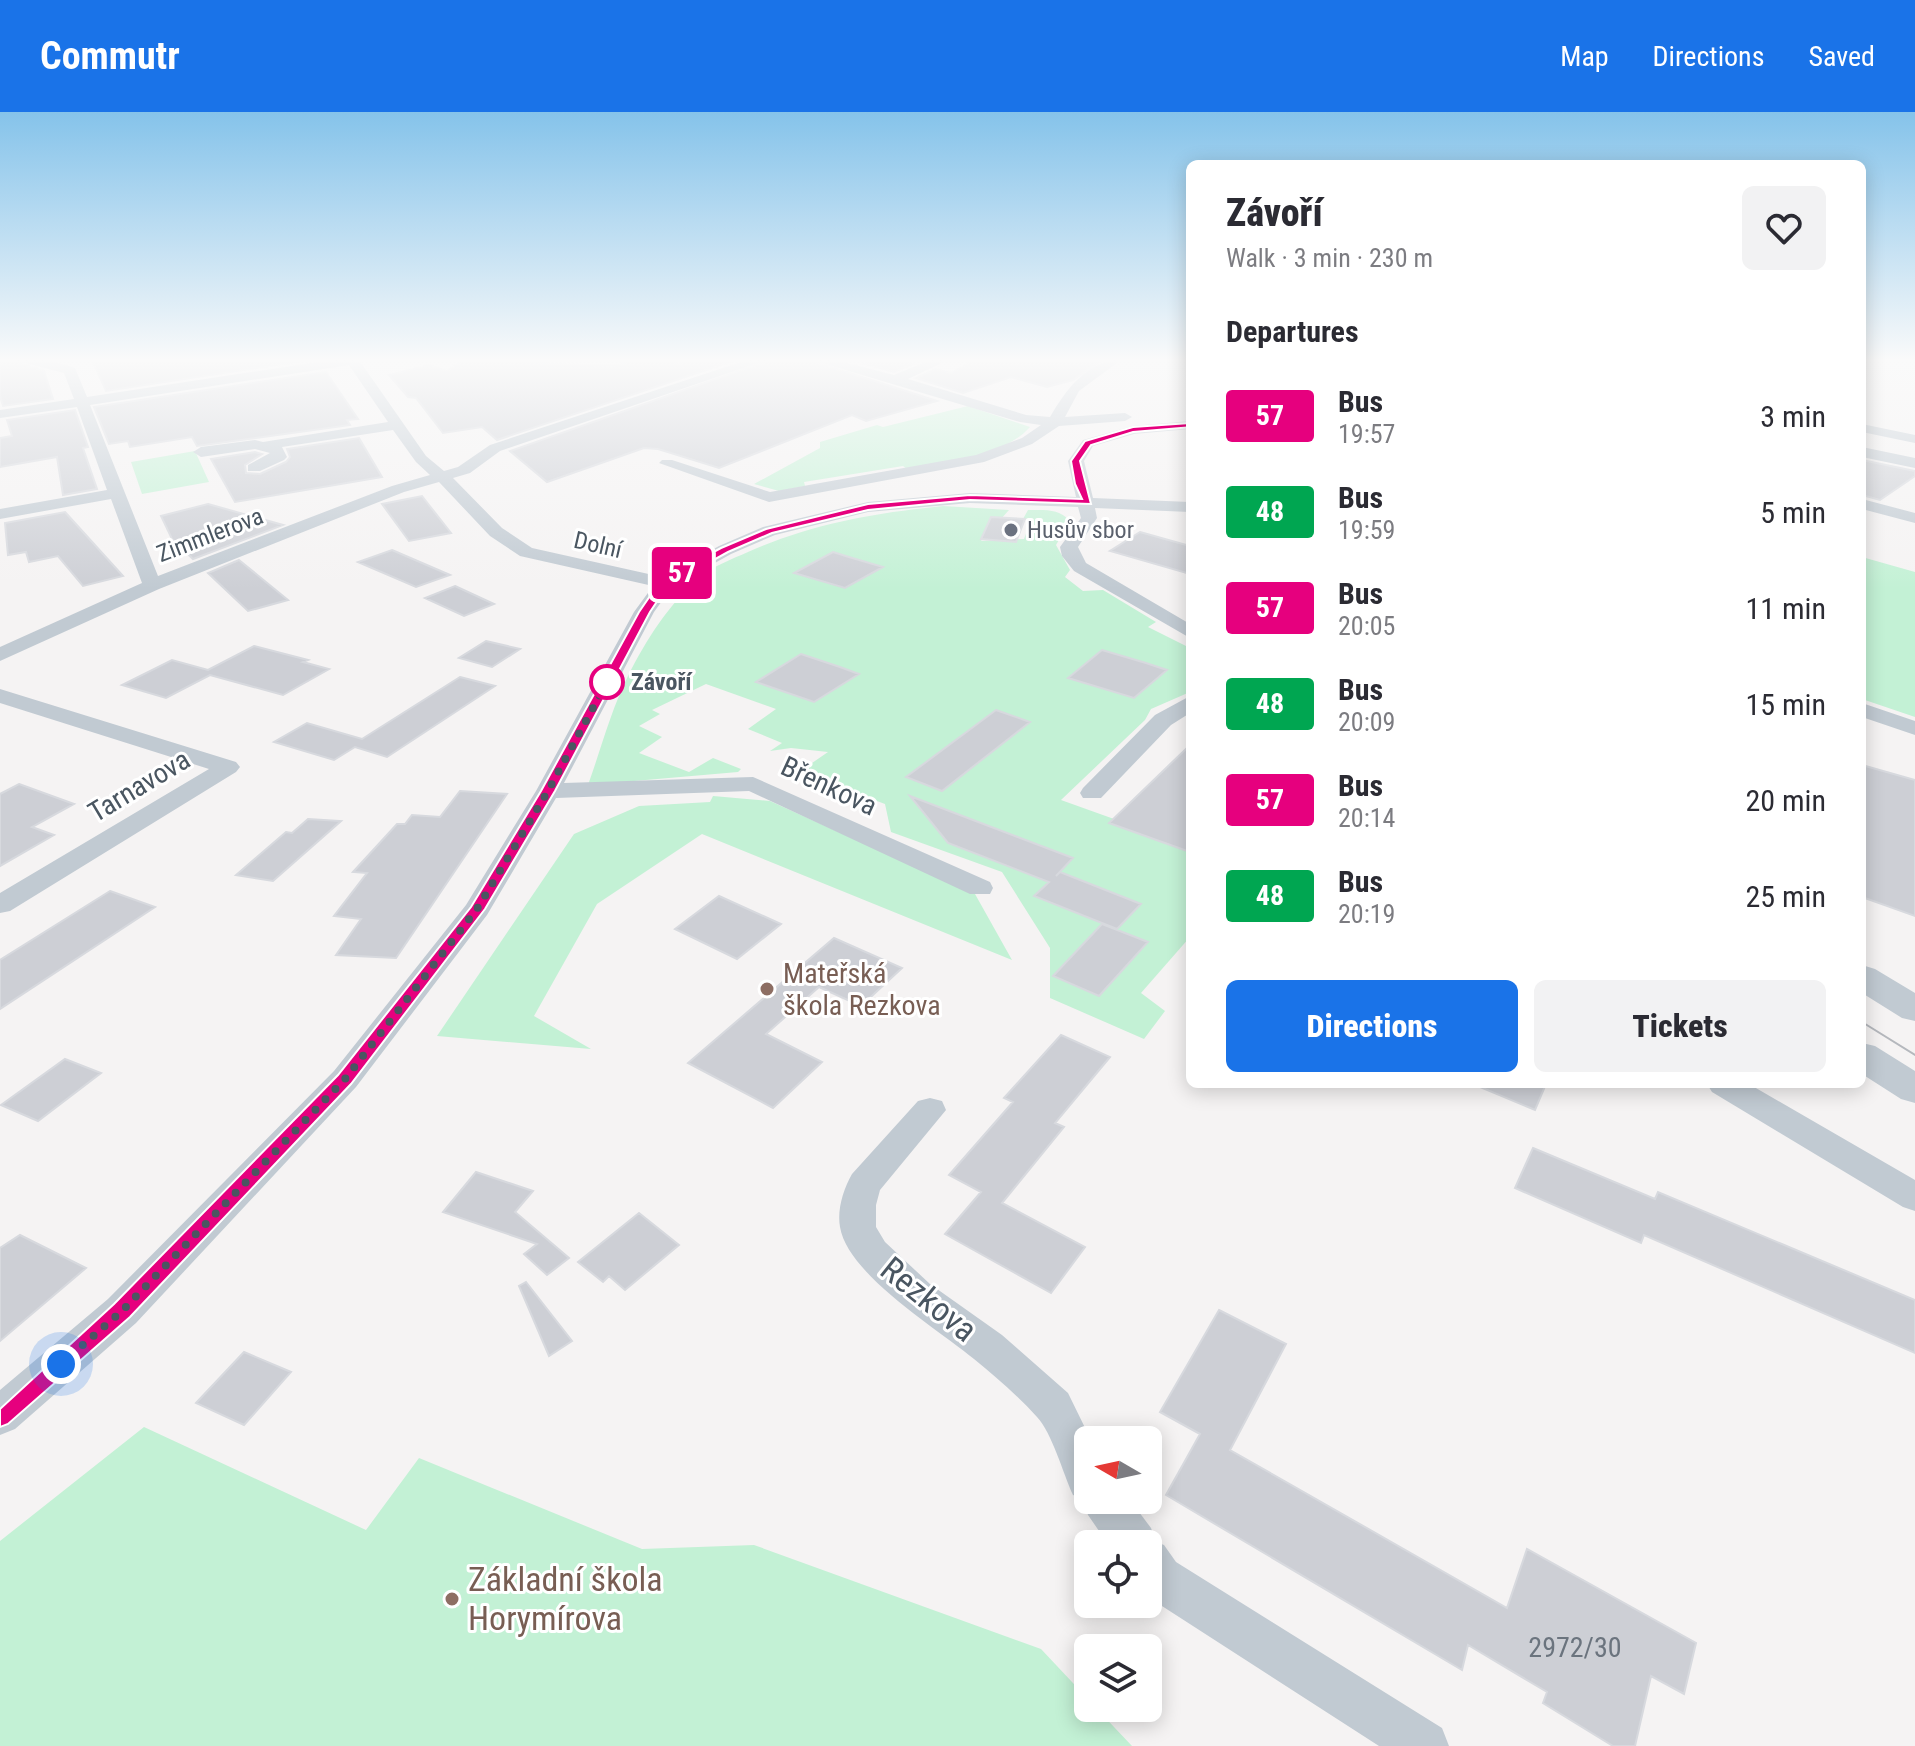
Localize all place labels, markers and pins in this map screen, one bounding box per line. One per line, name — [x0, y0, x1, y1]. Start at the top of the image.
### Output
place label: Husův sbor — [1027, 516, 1134, 544]
marker: Husův sbor — [1002, 521, 1020, 539]
marker: Závoří — [590, 665, 624, 699]
place label: Závoří — [631, 668, 693, 696]
place label: Mateřská škola Rezkova — [783, 957, 941, 1022]
marker: Mateřská škola Rezkova — [758, 980, 776, 998]
place label: Základní škola Horymírova — [468, 1559, 663, 1638]
marker: Základní škola Horymírova — [443, 1590, 461, 1608]

